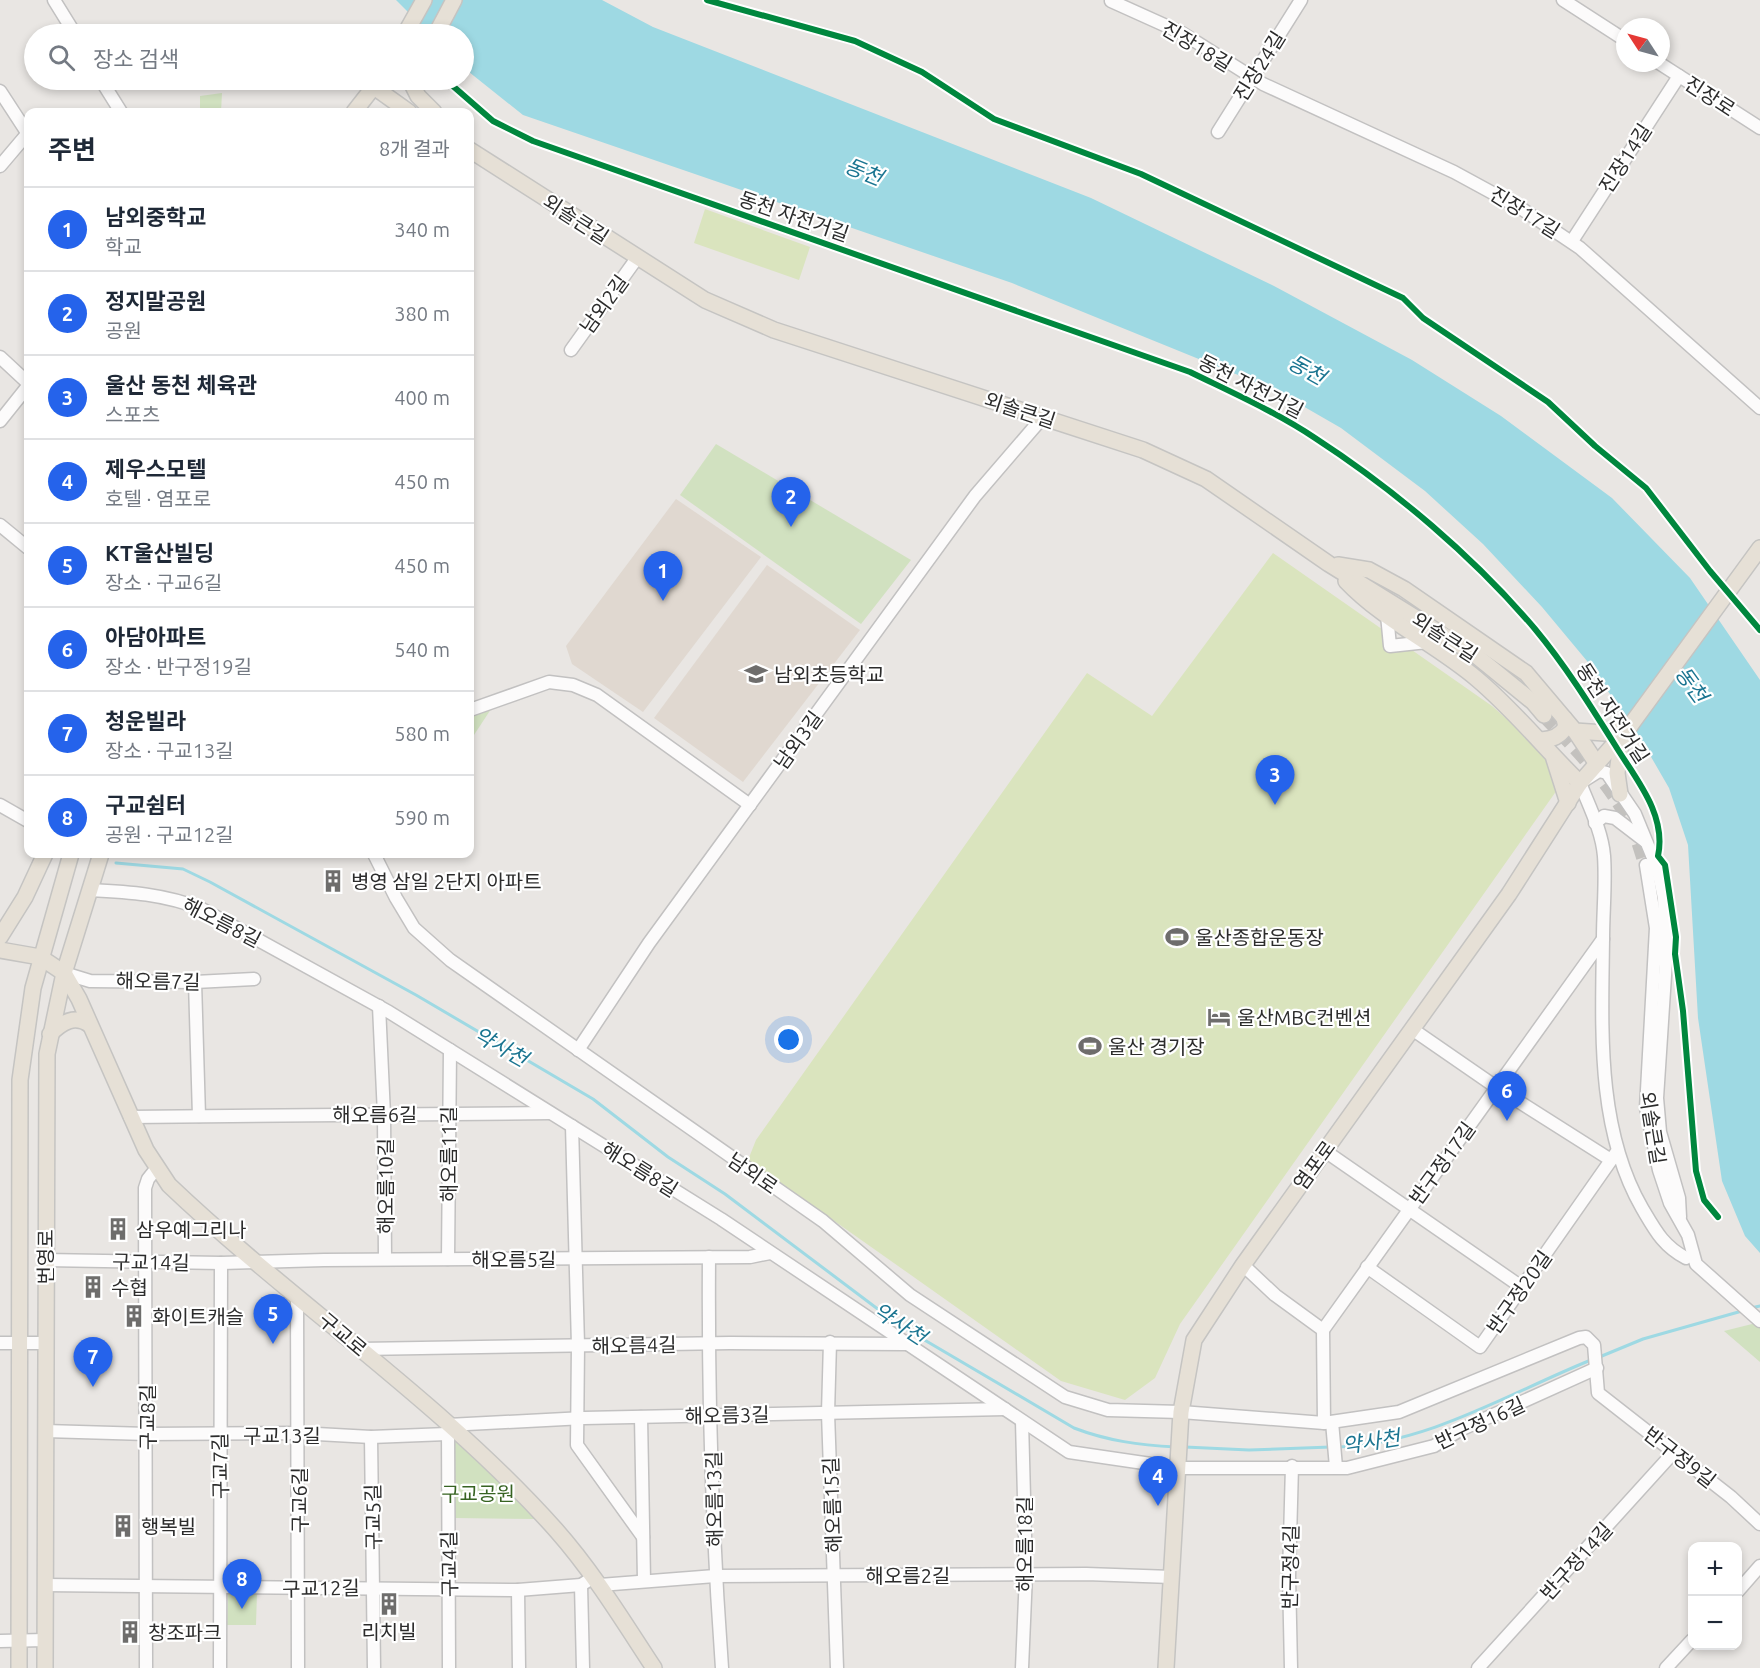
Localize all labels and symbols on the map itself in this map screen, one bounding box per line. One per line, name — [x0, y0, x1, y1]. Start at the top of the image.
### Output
street label: 진장18길 — [1158, 16, 1236, 76]
north arrow — [1616, 18, 1670, 72]
street label: 진장24길 — [1229, 27, 1289, 105]
street label: 진장로 — [1681, 71, 1739, 121]
street label: 진장14길 — [1594, 119, 1656, 197]
water label: 동천 — [842, 153, 889, 190]
street label: 진장17길 — [1486, 182, 1564, 242]
street label: 동천 자전거길 — [736, 186, 852, 246]
street label: 외솔큰길 — [539, 189, 613, 249]
street label: 남외2길 — [575, 270, 633, 338]
water label: 동천 — [1284, 349, 1332, 390]
street label: 동천 자전거길 — [1195, 350, 1307, 422]
street label: 외솔큰길 — [981, 388, 1059, 432]
pin: 2 — [772, 478, 810, 527]
pin: 1 — [644, 552, 682, 601]
street label: 외솔큰길 — [1408, 607, 1482, 667]
street label: 동천 자전거길 — [1572, 659, 1654, 767]
school or university icon: 남외초등학교 — [743, 661, 769, 687]
water label: 동천 — [1671, 661, 1715, 709]
place label: 남외초등학교 — [774, 663, 884, 686]
street label: 남외3길 — [769, 706, 827, 774]
pin: 3 — [1256, 756, 1294, 805]
building icon: 병영 삼일 2단지 아파트 — [320, 868, 346, 894]
place label: 병영 삼일 2단지 아파트 — [351, 870, 542, 893]
street label: 해오름8길 — [179, 892, 265, 952]
sports icon: 울산종합운동장 — [1164, 924, 1190, 950]
place label: 울산종합운동장 — [1195, 926, 1324, 949]
street label: 해오름7길 — [115, 969, 201, 993]
hotel icon: 울산MBC컨벤션 — [1206, 1004, 1232, 1030]
place label: 울산MBC컨벤션 — [1237, 1006, 1371, 1029]
water label: 약사천 — [470, 1021, 535, 1072]
your location — [774, 1025, 803, 1054]
sports icon: 울산 경기장 — [1077, 1033, 1103, 1059]
place label: 울산 경기장 — [1108, 1035, 1205, 1058]
pin: 6 — [1488, 1072, 1526, 1121]
street label: 외솔큰길 — [1636, 1090, 1670, 1166]
street label: 해오름6길 — [333, 1103, 417, 1126]
street label: 해오름11길 — [437, 1106, 460, 1202]
street label: 반구정17길 — [1404, 1117, 1480, 1209]
street label: 염포로 — [1288, 1136, 1340, 1194]
street label: 해오름8길 — [598, 1137, 682, 1201]
street label: 해오름10길 — [374, 1138, 397, 1234]
street label: 남외로 — [724, 1148, 782, 1198]
building icon: 삼우예그리나 — [105, 1216, 131, 1242]
place label: 삼우예그리나 — [136, 1218, 246, 1241]
street label: 번영로 — [34, 1229, 57, 1285]
street label: 반구정20길 — [1482, 1246, 1556, 1338]
street label: 해오름5길 — [472, 1248, 556, 1271]
street label: 구교14길 — [112, 1250, 190, 1274]
building icon: 수협 — [80, 1274, 106, 1300]
place label: 수협 — [111, 1276, 148, 1299]
pin: 5 — [254, 1294, 292, 1344]
water label: 약사천 — [869, 1297, 933, 1350]
building icon: 화이트캐슬 — [121, 1303, 147, 1329]
place label: 화이트캐슬 — [152, 1305, 244, 1328]
street label: 구교로 — [314, 1307, 372, 1361]
street label: 해오름4길 — [591, 1333, 677, 1357]
pin: 7 — [74, 1338, 112, 1387]
street label: 구교8길 — [136, 1384, 159, 1450]
street label: 반구정16길 — [1432, 1392, 1528, 1454]
street label: 해오름3길 — [684, 1403, 770, 1427]
street label: 반구정9길 — [1639, 1422, 1721, 1492]
street label: 구교13길 — [243, 1424, 321, 1447]
water label: 약사천 — [1340, 1424, 1404, 1457]
street label: 구교7길 — [208, 1433, 232, 1499]
street label: 해오름13길 — [702, 1451, 726, 1547]
pin: 4 — [1138, 1456, 1178, 1506]
street label: 해오름15길 — [819, 1457, 845, 1553]
street label: 구교6길 — [288, 1467, 311, 1533]
park label: 구교공원 — [441, 1482, 515, 1505]
street label: 구교5길 — [361, 1484, 385, 1550]
street label: 해오름18길 — [1013, 1496, 1036, 1592]
building icon: 행복빌 — [110, 1513, 136, 1539]
place label: 행복빌 — [141, 1515, 196, 1538]
street label: 반구정14길 — [1535, 1518, 1617, 1604]
street label: 반구정4길 — [1278, 1524, 1302, 1610]
street label: 구교4길 — [437, 1531, 461, 1597]
pin: 8 — [222, 1560, 262, 1609]
street label: 해오름2길 — [866, 1564, 950, 1587]
street label: 구교12길 — [282, 1576, 360, 1600]
building icon: 리치빌 — [376, 1591, 402, 1617]
building icon: 창조파크 — [117, 1619, 143, 1645]
place label: 리치빌 — [361, 1620, 417, 1643]
place label: 창조파크 — [148, 1621, 222, 1644]

